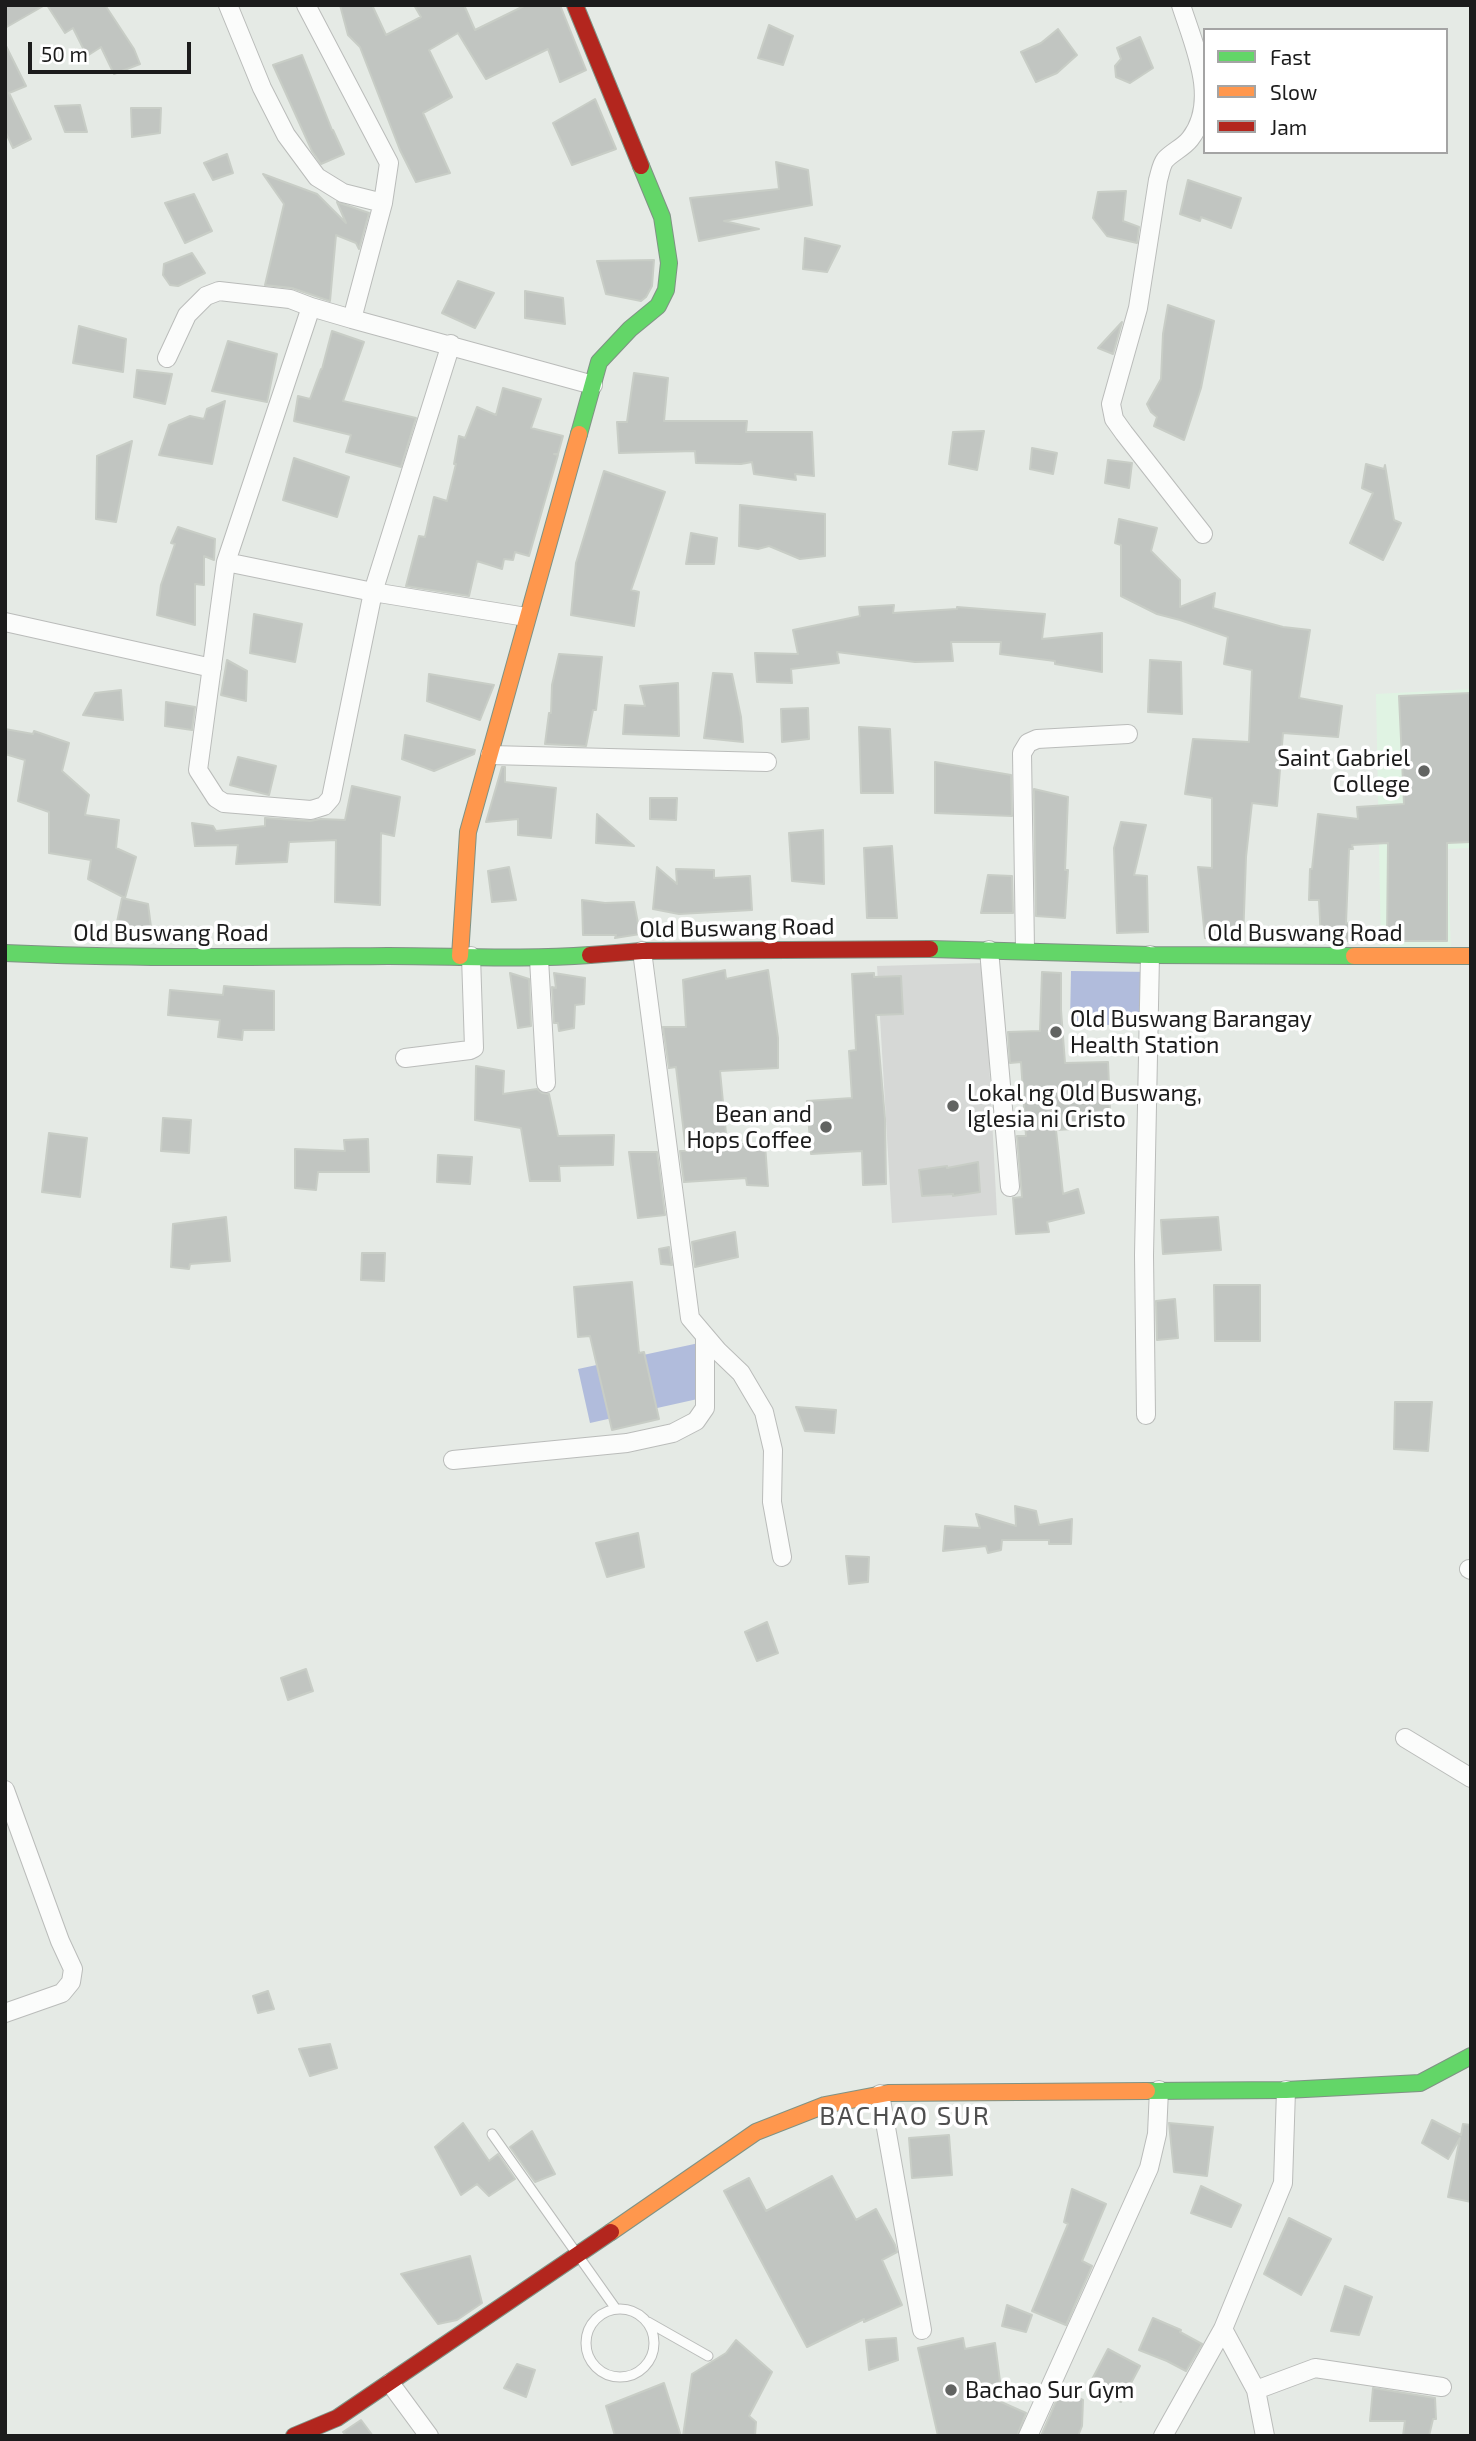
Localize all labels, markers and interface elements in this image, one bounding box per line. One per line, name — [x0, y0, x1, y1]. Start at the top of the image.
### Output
scale bar — [32, 28, 194, 72]
legend — [1203, 28, 1448, 154]
text: 50 m — [41, 41, 88, 66]
text: Fast — [1270, 44, 1311, 69]
text: Slow — [1270, 79, 1317, 104]
text: Jam — [1270, 114, 1307, 139]
place label: Saint Gabriel College — [1277, 744, 1410, 798]
marker: Saint Gabriel College — [1416, 763, 1432, 779]
street label: Old Buswang Road — [639, 912, 835, 944]
street label: Old Buswang Road — [73, 919, 269, 947]
street label: Old Buswang Road — [1207, 919, 1403, 947]
place label: Old Buswang Barangay Health Station — [1070, 1005, 1312, 1059]
marker: Old Buswang Barangay Health Station — [1048, 1024, 1064, 1040]
place label: Lokal ng Old Buswang, Iglesia ni Cristo — [967, 1079, 1202, 1133]
marker: Lokal ng Old Buswang, Iglesia ni Cristo — [945, 1098, 961, 1114]
place label: Bean and Hops Coffee — [686, 1100, 812, 1154]
marker: Bean and Hops Coffee — [818, 1119, 834, 1135]
district label: BACHAO SUR — [820, 2100, 990, 2132]
place label: Bachao Sur Gym — [965, 2376, 1134, 2404]
marker: Bachao Sur Gym — [943, 2382, 959, 2398]

